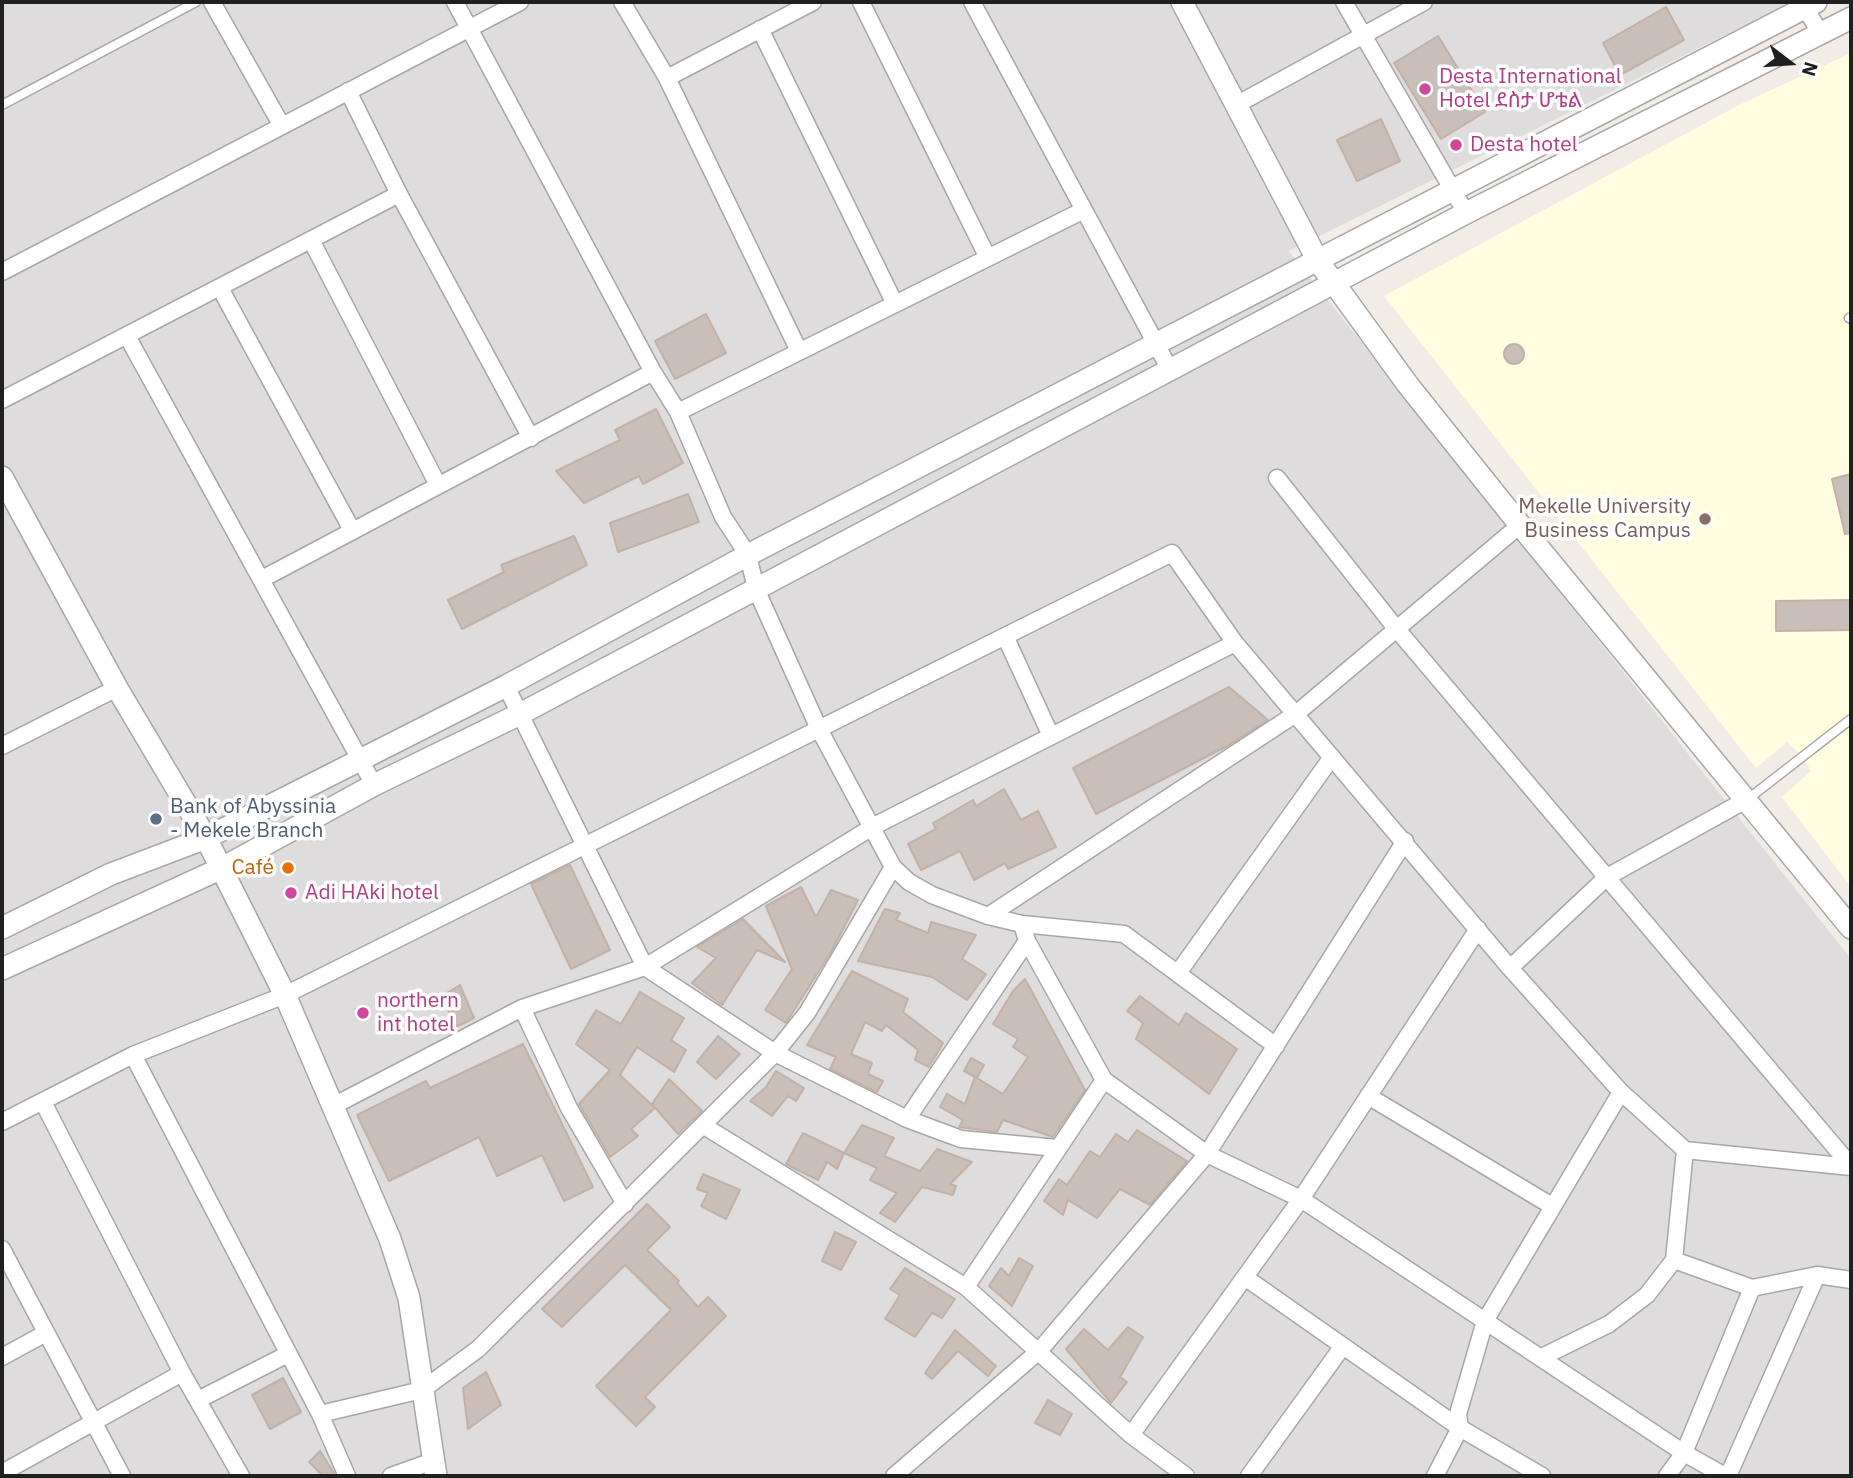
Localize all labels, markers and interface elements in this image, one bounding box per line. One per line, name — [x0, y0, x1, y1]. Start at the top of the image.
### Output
north arrow — [1755, 28, 1825, 98]
text: N — [1797, 59, 1824, 79]
place label: Desta International Hotel ደስታ ሆቴል — [1439, 64, 1621, 114]
marker: Desta International Hotel ደስታ ሆቴል — [1417, 81, 1433, 97]
place label: Desta hotel — [1470, 132, 1577, 158]
marker: Desta hotel — [1448, 137, 1464, 153]
place label: Mekelle University Business Campus — [1518, 494, 1691, 544]
marker: Mekelle University Business Campus — [1697, 511, 1713, 527]
place label: Bank of Abyssinia - Mekele Branch — [170, 794, 336, 844]
marker: Bank of Abyssinia - Mekele Branch — [148, 811, 164, 827]
place label: Café — [231, 855, 274, 881]
marker: Café — [280, 860, 296, 876]
place label: Adi HAki hotel — [305, 880, 439, 906]
marker: Adi HAki hotel — [283, 885, 299, 901]
place label: northern int hotel — [377, 988, 459, 1038]
marker: northern int hotel — [355, 1005, 371, 1021]

